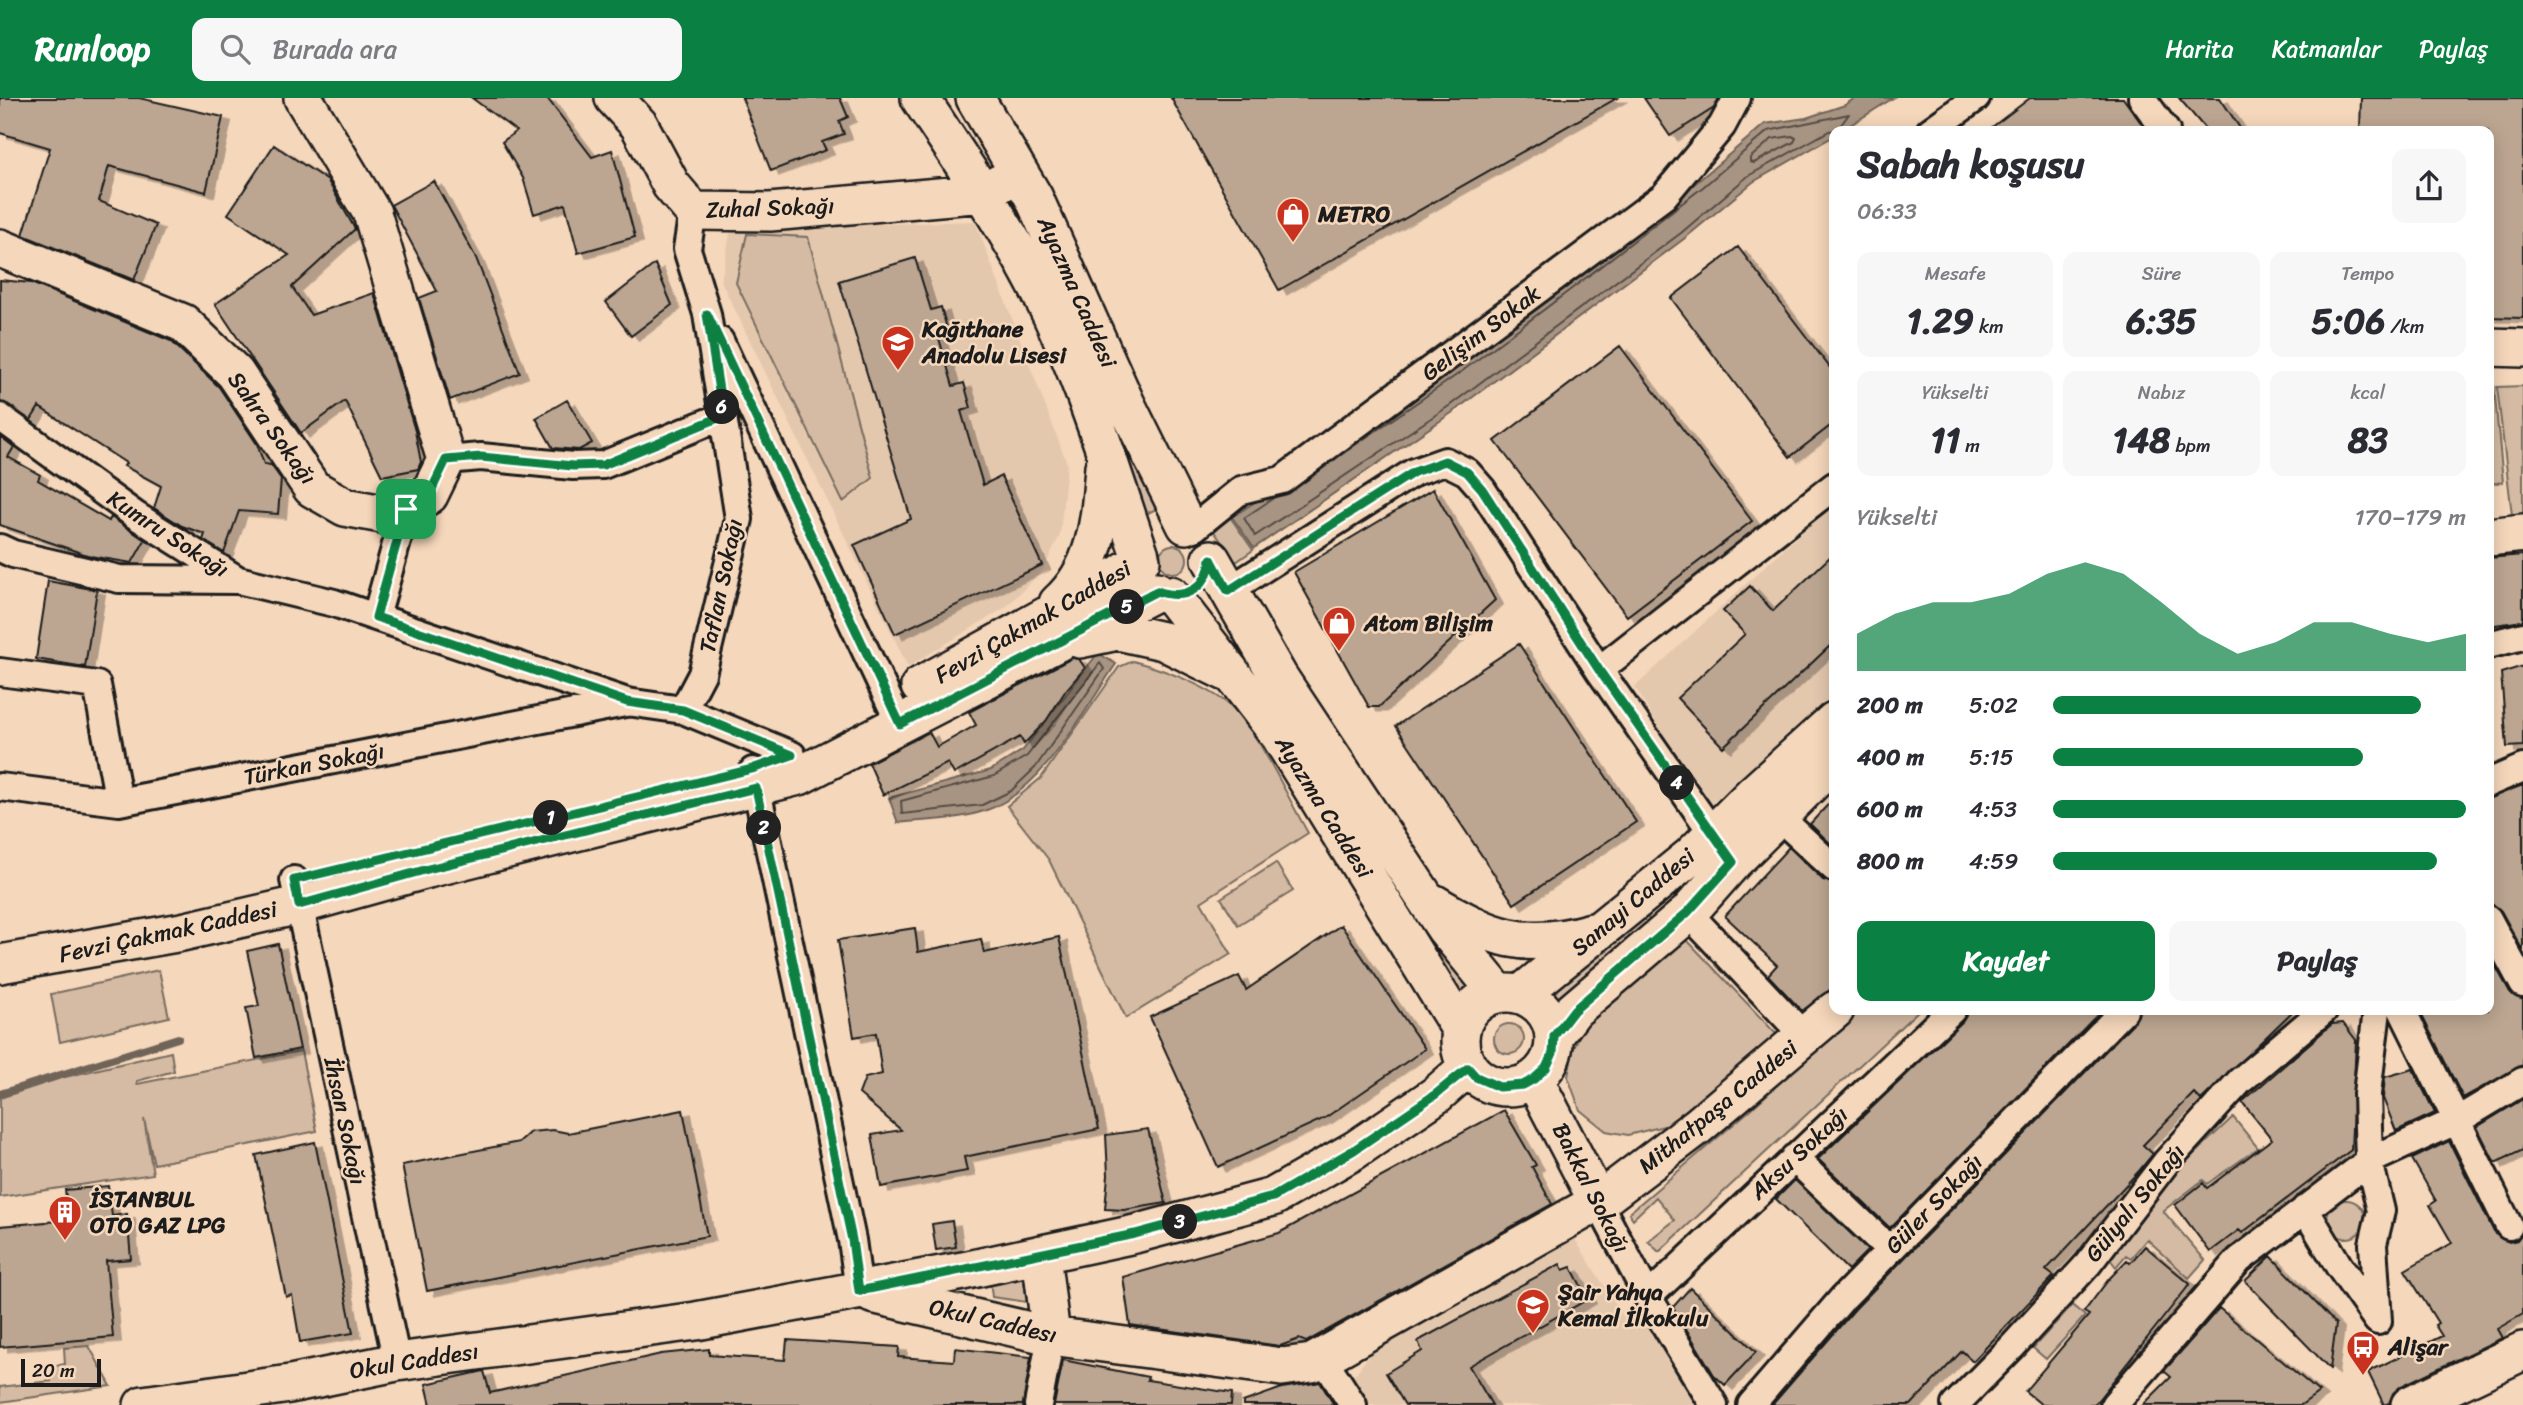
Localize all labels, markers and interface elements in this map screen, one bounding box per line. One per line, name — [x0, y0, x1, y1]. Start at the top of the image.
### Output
search box — [192, 18, 682, 81]
text: Runloop — [35, 20, 150, 78]
text: Burada ara — [272, 26, 397, 72]
text: Harita — [2166, 28, 2234, 70]
text: Katmanlar — [2272, 28, 2381, 70]
text: Paylaş — [2419, 28, 2488, 70]
icon: search — [216, 30, 254, 68]
text: Sabah koşusu — [1857, 131, 2084, 198]
button: share — [2392, 149, 2466, 223]
street label: Zuhal Sokağı — [705, 185, 835, 231]
text: 06:33 — [1857, 191, 1917, 232]
place label: METRO — [1317, 194, 1390, 235]
shop icon: METRO — [1274, 195, 1312, 244]
street label: Ayazma Caddesi — [1025, 209, 1129, 375]
text: Mesafe — [1925, 257, 1986, 290]
text: Süre — [2142, 257, 2181, 290]
text: Tempo — [2341, 257, 2394, 290]
street label: Gelişim Sokak — [1412, 274, 1551, 392]
text: 1.29 — [1907, 290, 1974, 352]
text: 6:35 — [2126, 290, 2197, 352]
text: 5:06 — [2311, 290, 2385, 352]
place label: Kağıthane Anadolu Lisesi — [921, 309, 1068, 376]
text: km — [1974, 310, 2004, 343]
text: /km — [2385, 310, 2424, 343]
school or university icon: Kağıthane Anadolu Lisesi — [879, 323, 917, 372]
street label: Sahra Sokağı — [216, 362, 328, 494]
text: Yükselti — [1922, 376, 1988, 409]
text: Nabız — [2138, 376, 2185, 409]
text: kcal — [2351, 376, 2385, 409]
pin: 6 — [704, 390, 740, 424]
text: 6 — [716, 390, 727, 423]
text: 11 — [1930, 409, 1960, 471]
text: 148 — [2112, 409, 2170, 471]
text: 83 — [2348, 409, 2388, 471]
text: m — [1960, 429, 1980, 462]
text: bpm — [2170, 429, 2210, 462]
street label: Kumru Sokağı — [98, 479, 238, 589]
pin — [376, 479, 436, 539]
icon: arrive — [387, 490, 425, 528]
text: Yükselti — [1857, 497, 1937, 538]
text: 170–179 m — [2355, 497, 2466, 538]
street label: Taflan Sokağı — [687, 515, 755, 657]
street label: Fevzi Çakmak Caddesi — [927, 548, 1140, 695]
pin: 5 — [1110, 589, 1144, 624]
text: 5 — [1121, 590, 1132, 623]
place label: Atom Bilişim — [1363, 603, 1493, 644]
shop icon: Atom Bilişim — [1320, 604, 1358, 653]
text: 200 m — [1857, 685, 1923, 726]
text: 5:02 — [1969, 685, 2018, 726]
street label: Ayazma Caddesi — [1263, 726, 1385, 887]
street label: Türkan Sokağı — [240, 730, 388, 798]
text: 400 m — [1857, 737, 1924, 778]
text: 5:15 — [1969, 737, 2014, 778]
pin: 4 — [1660, 766, 1694, 800]
text: 4 — [1671, 766, 1682, 799]
text: 600 m — [1857, 789, 1923, 830]
text: 4:53 — [1969, 789, 2017, 830]
pin: 1 — [534, 800, 568, 836]
text: 1 — [546, 801, 555, 834]
pin: 2 — [746, 810, 782, 846]
text: 2 — [758, 811, 769, 844]
street label: Sanayi Caddesi — [1561, 837, 1705, 967]
text: 800 m — [1857, 841, 1924, 882]
text: 4:59 — [1969, 841, 2019, 882]
street label: Fevzi Çakmak Caddesi — [55, 889, 281, 975]
button: Kaydet — [1857, 921, 2155, 1001]
button: Paylaş — [2169, 921, 2466, 1001]
street label: Mithatpaşa Caddesi — [1629, 1029, 1808, 1185]
street label: İhsan Sokağı — [311, 1052, 379, 1189]
street label: Aksu Sokağı — [1739, 1096, 1858, 1211]
street label: Bakkal Sokağı — [1540, 1115, 1642, 1261]
street label: Gülyalı Sokağı — [2074, 1134, 2196, 1272]
street label: Güler Sokağı — [1875, 1144, 1993, 1264]
place label: İSTANBUL OTO GAZ LPG — [89, 1179, 226, 1246]
building icon: İSTANBUL OTO GAZ LPG — [46, 1193, 84, 1242]
pin: 3 — [1162, 1204, 1198, 1240]
text: 3 — [1174, 1205, 1185, 1238]
place label: Şair Yahya Kemal İlkokulu — [1557, 1272, 1709, 1339]
street label: Okul Caddesı — [925, 1286, 1061, 1356]
school or university icon: Şair Yahya Kemal İlkokulu — [1514, 1286, 1552, 1335]
place label: Alişar — [2387, 1327, 2450, 1368]
bus stop icon: Alişar — [2344, 1328, 2382, 1377]
street label: Okul Caddesı — [347, 1331, 481, 1391]
text: 20 m — [32, 1354, 75, 1387]
scale bar — [21, 1356, 102, 1388]

